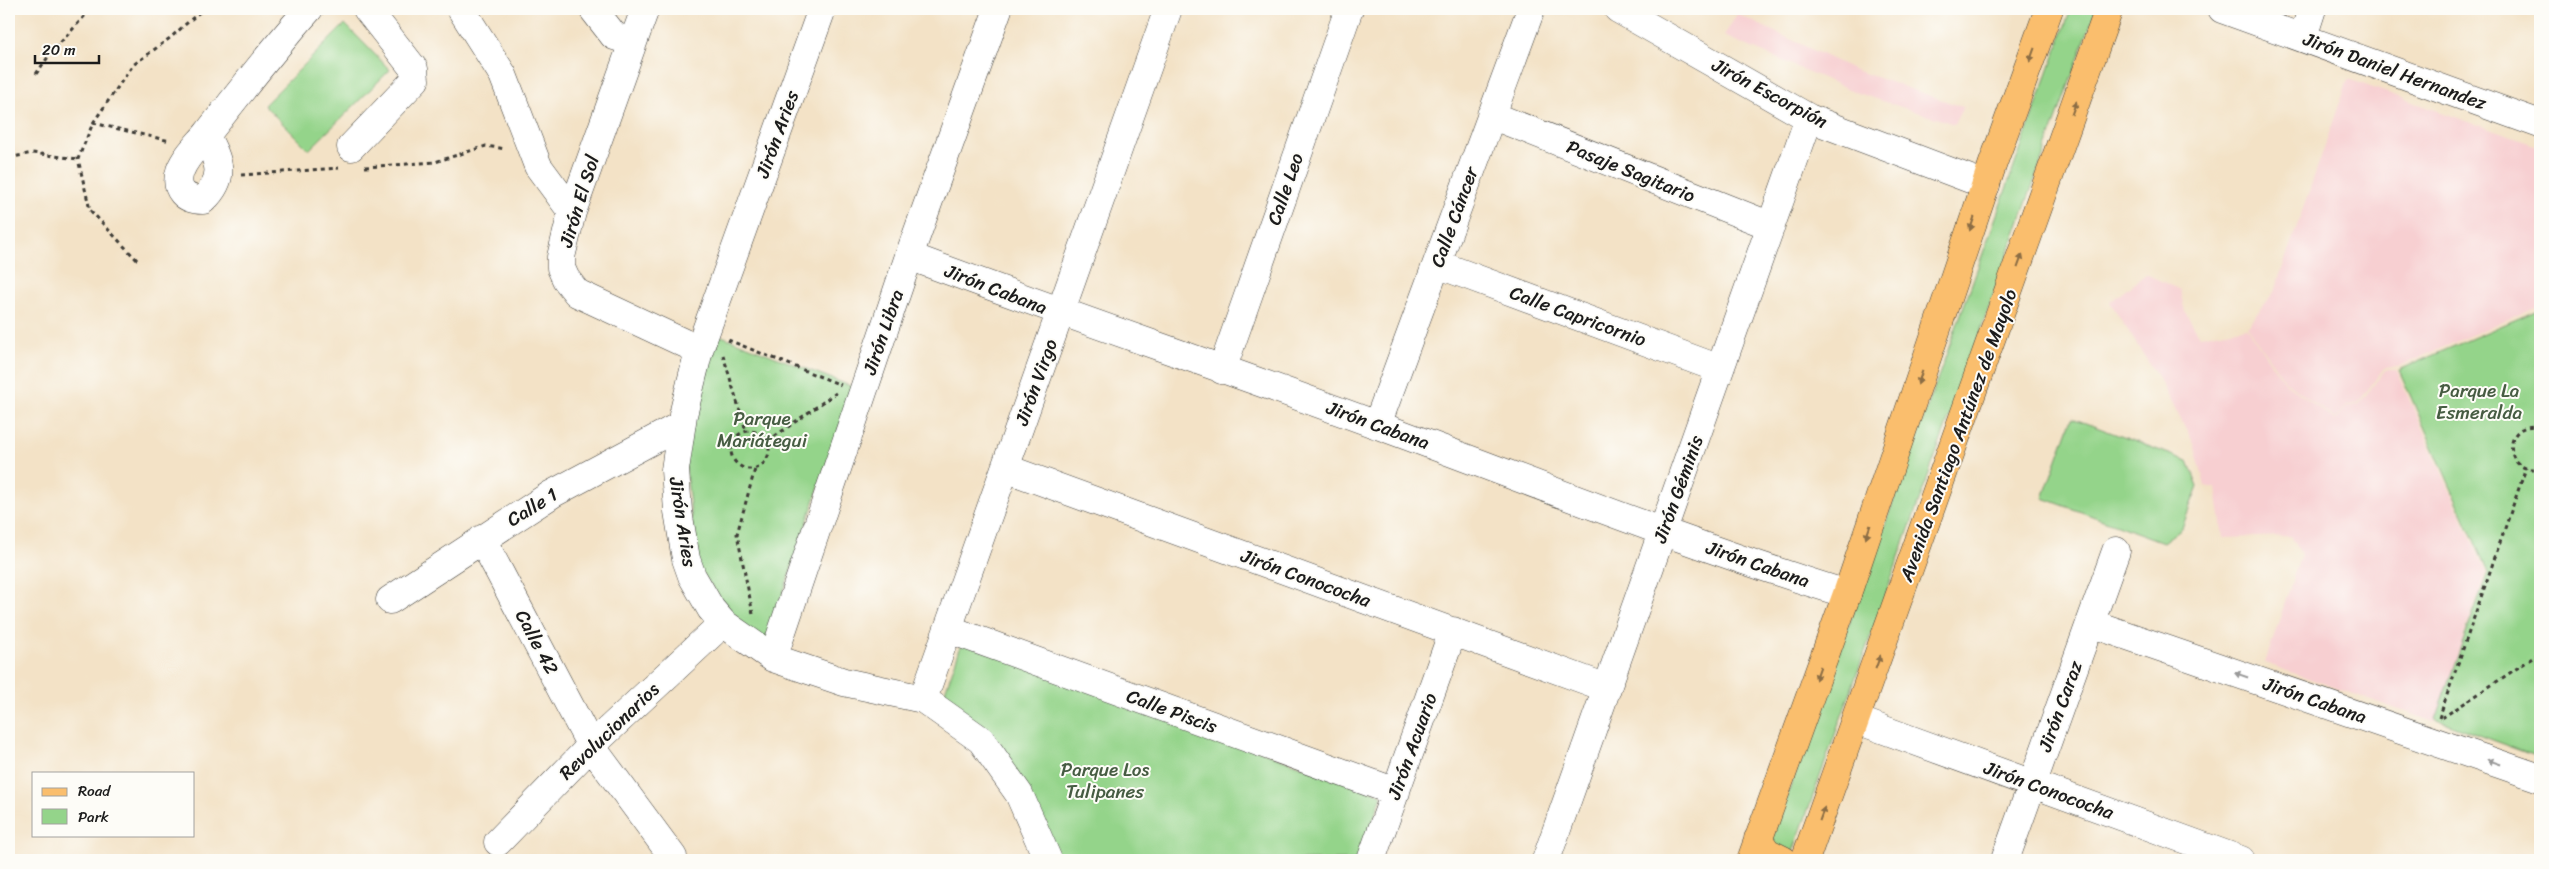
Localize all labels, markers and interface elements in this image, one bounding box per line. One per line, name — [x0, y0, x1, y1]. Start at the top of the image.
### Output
street label: Jirón Daniel Hernandez — [2298, 22, 2492, 120]
scale bar — [35, 32, 99, 64]
text: 20 m — [42, 37, 76, 63]
one-way arrow — [2028, 47, 2035, 62]
street label: Jirón Escorpión — [1705, 48, 1834, 137]
street label: Jirón Aries — [746, 85, 808, 183]
one-way arrow — [2070, 100, 2078, 115]
street label: Pasaje Sagitario — [1562, 130, 1701, 212]
street label: Calle Leo — [1257, 148, 1313, 230]
street label: Jirón El Sol — [549, 150, 609, 252]
street label: Calle Cáncer — [1421, 161, 1488, 272]
one-way arrow — [1968, 217, 1975, 232]
street label: Jirón Cabana — [939, 254, 1053, 324]
one-way arrow — [2017, 254, 2024, 269]
street label: Calle Capricornio — [1505, 276, 1651, 356]
street label: Jirón Libra — [853, 284, 913, 380]
street label: Avenida Santiago Antúnez de Mayolo — [1889, 284, 2027, 587]
street label: Jirón Virgo — [1005, 334, 1067, 431]
one-way arrow — [1916, 371, 1924, 386]
park label: Parque La Esmeralda — [2436, 374, 2522, 429]
street label: Jirón Cabana — [1321, 391, 1435, 459]
park label: Parque Mariátegui — [717, 402, 808, 457]
street label: Jirón Géminis — [1643, 430, 1713, 548]
street label: Jirón Aries — [659, 474, 706, 570]
street label: Calle 1 — [500, 478, 564, 536]
one-way arrow — [1863, 525, 1871, 540]
street label: Jirón Cabana — [1701, 531, 1815, 597]
street label: Jirón Conococha — [1235, 539, 1376, 617]
street label: Calle 42 — [506, 603, 568, 681]
one-way arrow — [1874, 654, 1882, 669]
street label: Jirón Caraz — [2028, 655, 2092, 757]
one-way arrow — [1814, 665, 1821, 680]
street label: Jirón Cabana — [2258, 667, 2372, 733]
one-way arrow — [2234, 671, 2249, 678]
street label: Revolucionarios — [551, 674, 667, 788]
street label: Calle Piscis — [1122, 679, 1222, 743]
street label: Jirón Acuario — [1377, 688, 1447, 805]
street label: Jirón Conococha — [1978, 751, 2119, 829]
park label: Parque Los Tulipanes — [1061, 753, 1150, 808]
one-way arrow — [2486, 758, 2501, 766]
legend — [32, 772, 195, 836]
text: Road — [78, 778, 111, 804]
text: Park — [78, 804, 109, 830]
one-way arrow — [1819, 807, 1826, 822]

